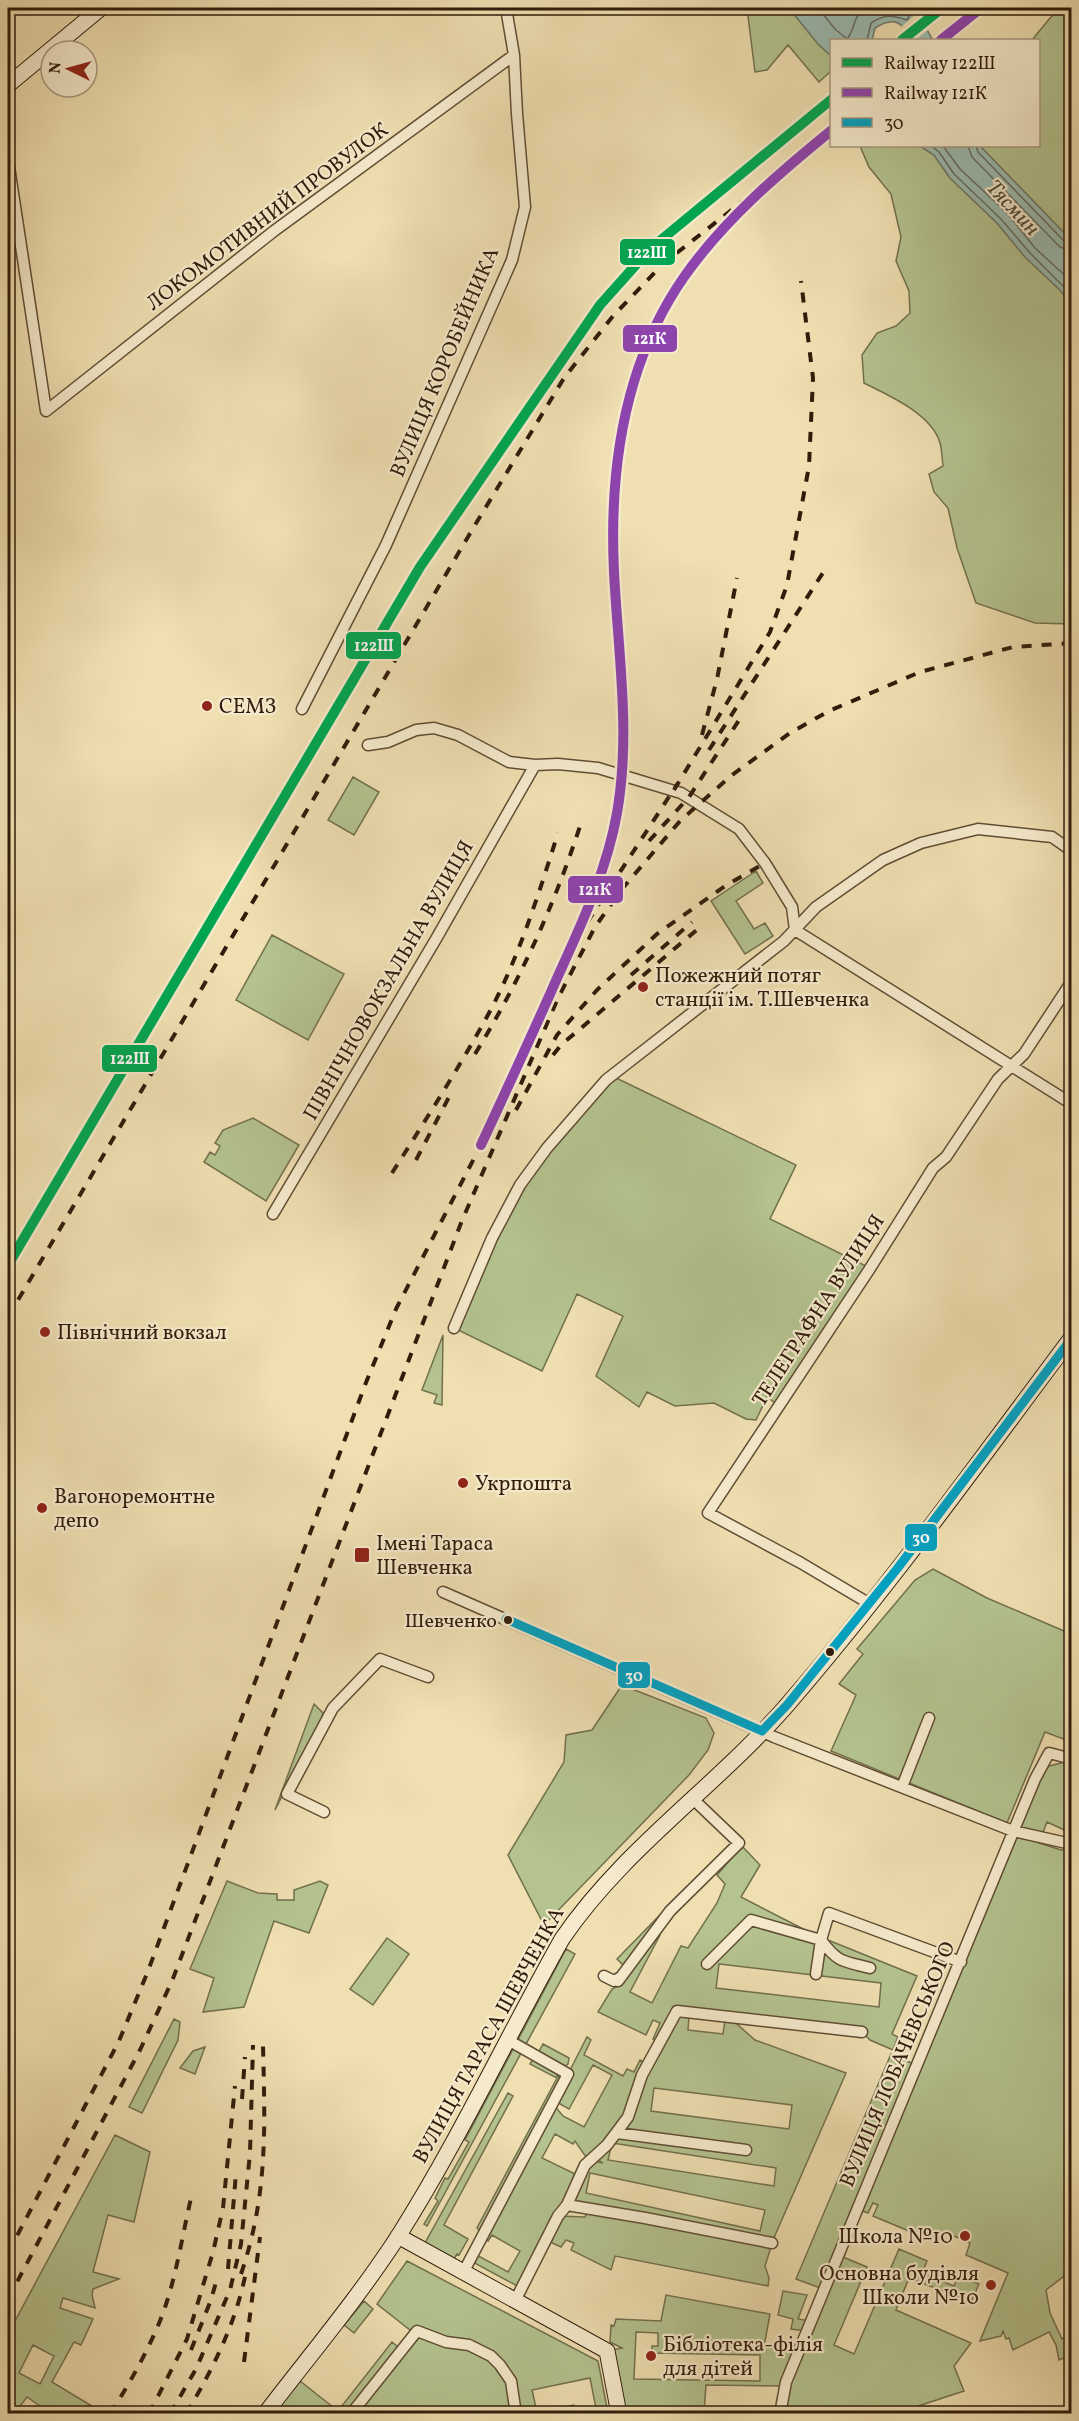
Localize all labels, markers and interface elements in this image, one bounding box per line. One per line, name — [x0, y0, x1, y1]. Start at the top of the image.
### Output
north arrow — [39, 39, 99, 99]
legend — [830, 39, 1040, 147]
text: Railway 122Ш — [884, 52, 996, 77]
text: N — [45, 61, 68, 75]
text: Railway 121К — [884, 82, 987, 107]
text: 30 — [884, 112, 904, 137]
street label: ЛОКОМОТИВНИЙ ПРОВУЛОК — [141, 116, 395, 318]
water label: Тясмин — [978, 174, 1046, 244]
line badge: 122Ш — [619, 238, 676, 266]
street label: ВУЛИЦЯ КОРОБЕЙНИКА — [384, 243, 507, 482]
text: 122Ш — [627, 243, 667, 265]
line badge: 121К — [622, 324, 678, 353]
text: 121К — [634, 329, 667, 351]
line badge: 122Ш — [345, 631, 402, 660]
text: 122Ш — [354, 636, 394, 658]
place label: СЕМЗ — [219, 693, 276, 722]
marker: СЕМЗ — [200, 699, 214, 713]
street label: ПІВНІЧНОВОКЗАЛЬНА ВУЛИЦЯ — [297, 835, 482, 1126]
line badge: 121К — [567, 875, 624, 904]
text: 121К — [579, 880, 612, 902]
place label: Пожежний потяг станції ім. Т.Шевченка — [655, 962, 870, 1015]
marker: Пожежний потяг станції ім. Т.Шевченка — [636, 980, 650, 994]
line badge: 122Ш — [101, 1044, 158, 1073]
text: 122Ш — [110, 1049, 150, 1071]
street label: ТЕЛЕГРАФНА ВУЛИЦЯ — [746, 1209, 892, 1413]
place label: Північний вокзал — [57, 1319, 227, 1348]
marker: Північний вокзал — [38, 1325, 52, 1339]
place label: Укрпошта — [475, 1470, 572, 1499]
marker: Укрпошта — [456, 1476, 470, 1490]
place label: Вагоноремонтне депо — [54, 1483, 215, 1536]
marker: Вагоноремонтне депо — [35, 1501, 49, 1515]
line badge: 30 — [904, 1523, 938, 1552]
text: 30 — [912, 1528, 930, 1550]
place label: Імені Тараса Шевченка — [376, 1530, 494, 1583]
marker: Імені Тараса Шевченка — [353, 1546, 371, 1564]
place label: Шевченко — [404, 1608, 497, 1636]
marker: Шевченко — [502, 1614, 514, 1626]
unlabelled marker — [824, 1646, 836, 1658]
line badge: 30 — [617, 1661, 651, 1689]
text: 30 — [625, 1666, 643, 1688]
street label: ВУЛИЦЯ ТАРАСА ШЕВЧЕНКА — [407, 1902, 572, 2169]
street label: ВУЛИЦЯ ЛОБАЧЕВСЬКОГО — [833, 1937, 963, 2192]
place label: Школа №10 — [838, 2223, 953, 2252]
marker: Школа №10 — [958, 2229, 972, 2243]
place label: Основна будівля Школи №10 — [819, 2260, 979, 2313]
marker: Основна будівля Школи №10 — [984, 2278, 998, 2292]
place label: Бiблiотека-фiлiя для дiтей — [663, 2331, 823, 2384]
marker: Бiблiотека-фiлiя для дiтей — [644, 2349, 658, 2363]

